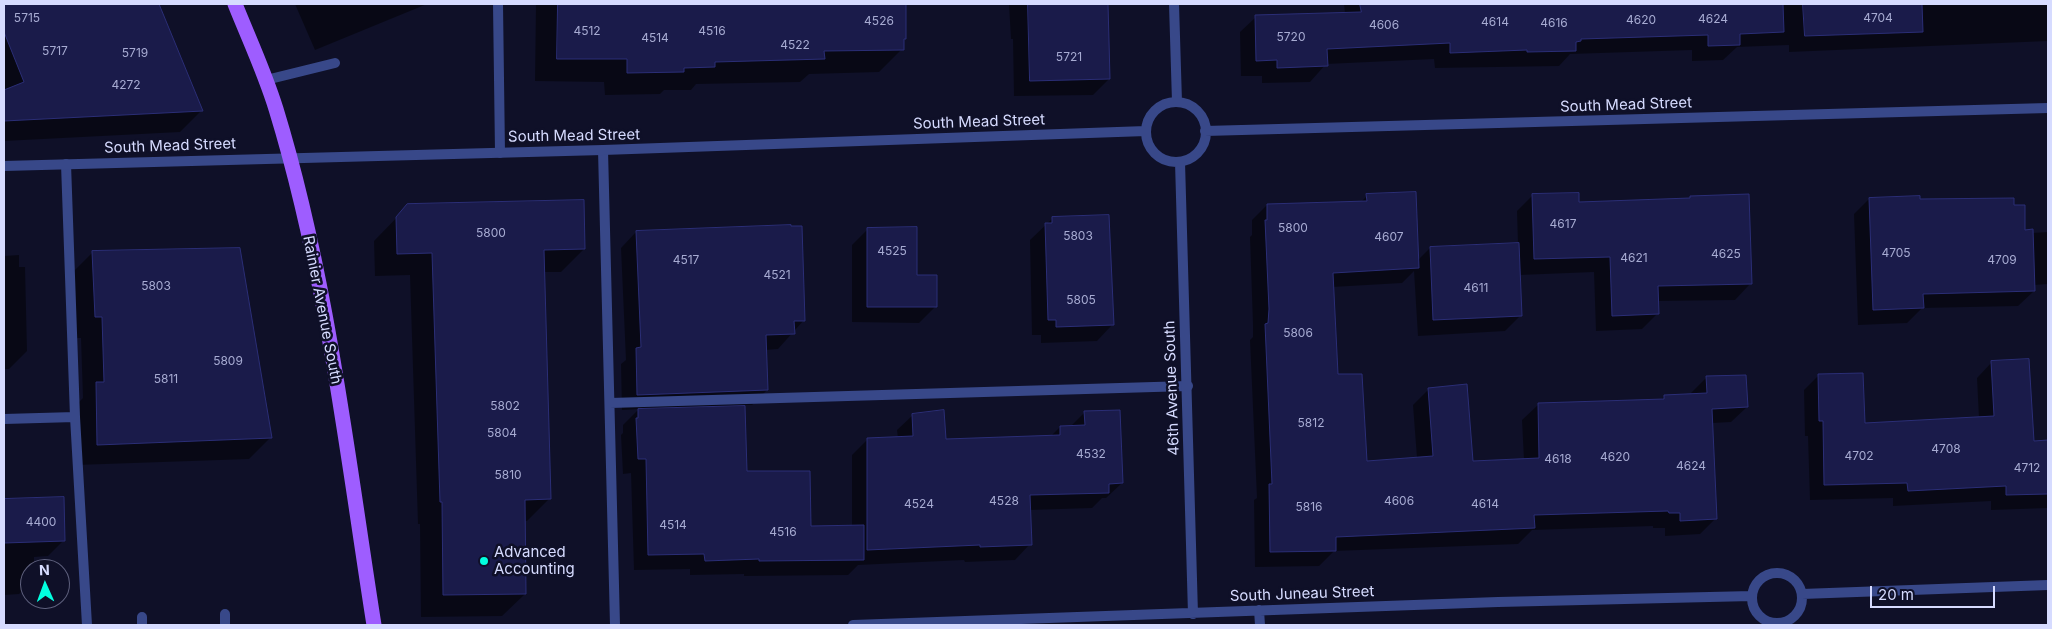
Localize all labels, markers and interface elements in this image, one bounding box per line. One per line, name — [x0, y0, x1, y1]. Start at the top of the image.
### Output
house number: 5715 — [14, 11, 40, 25]
house number: 4704 — [1863, 11, 1893, 25]
house number: 4624 — [1698, 12, 1728, 26]
house number: 4620 — [1626, 13, 1656, 27]
house number: 4526 — [864, 14, 894, 28]
house number: 4614 — [1481, 15, 1509, 29]
house number: 4616 — [1540, 16, 1568, 30]
house number: 4606 — [1369, 18, 1399, 32]
house number: 4512 — [573, 24, 601, 38]
house number: 4516 — [698, 24, 726, 38]
house number: 5720 — [1277, 30, 1305, 44]
house number: 4514 — [641, 31, 669, 45]
house number: 4522 — [780, 38, 810, 52]
house number: 5717 — [42, 44, 68, 58]
house number: 5719 — [122, 46, 148, 60]
house number: 5721 — [1056, 50, 1082, 64]
house number: 4272 — [111, 78, 141, 92]
street label: South Mead Street — [1560, 94, 1692, 116]
street label: South Mead Street — [913, 111, 1045, 133]
street label: South Mead Street — [508, 126, 640, 146]
street label: South Mead Street — [104, 135, 236, 157]
house number: 4617 — [1550, 217, 1576, 231]
house number: 5800 — [1278, 221, 1308, 235]
house number: 5800 — [476, 226, 506, 240]
house number: 5803 — [1063, 229, 1093, 243]
house number: 4607 — [1374, 230, 1404, 244]
street label: Rainier Avenue South — [299, 234, 345, 386]
house number: 4525 — [877, 244, 907, 258]
house number: 4705 — [1881, 246, 1911, 260]
house number: 4625 — [1711, 247, 1741, 261]
house number: 4621 — [1620, 251, 1648, 265]
house number: 4517 — [673, 253, 699, 267]
house number: 4709 — [1987, 253, 2017, 267]
house number: 4521 — [763, 268, 791, 282]
house number: 5803 — [141, 279, 171, 293]
house number: 4611 — [1464, 281, 1488, 295]
house number: 5805 — [1066, 293, 1096, 307]
street label: 46th Avenue South — [1161, 320, 1183, 456]
house number: 5806 — [1283, 326, 1313, 340]
house number: 5809 — [213, 354, 243, 368]
house number: 5811 — [154, 372, 178, 386]
house number: 5802 — [490, 399, 520, 413]
house number: 5812 — [1298, 416, 1324, 430]
house number: 5804 — [487, 426, 517, 440]
house number: 4708 — [1931, 442, 1961, 456]
house number: 4532 — [1076, 447, 1106, 461]
house number: 4702 — [1844, 449, 1874, 463]
house number: 4620 — [1600, 450, 1630, 464]
house number: 4618 — [1544, 452, 1572, 466]
house number: 4624 — [1676, 459, 1706, 473]
house number: 4712 — [2014, 461, 2040, 475]
house number: 5810 — [494, 468, 522, 482]
house number: 4528 — [989, 494, 1019, 508]
house number: 4606 — [1384, 494, 1414, 508]
house number: 4524 — [904, 497, 934, 511]
house number: 4614 — [1471, 497, 1499, 511]
house number: 5816 — [1295, 500, 1323, 514]
house number: 4400 — [26, 515, 56, 529]
house number: 4514 — [659, 518, 687, 532]
house number: 4516 — [769, 525, 797, 539]
place label: Advanced Accounting — [494, 543, 575, 578]
marker: Advanced Accounting — [478, 555, 490, 567]
north arrow — [20, 559, 70, 609]
text: N — [39, 561, 50, 578]
scale bar — [1872, 576, 1997, 608]
street label: South Juneau Street — [1229, 582, 1375, 606]
text: 20 m — [1878, 585, 1914, 604]

